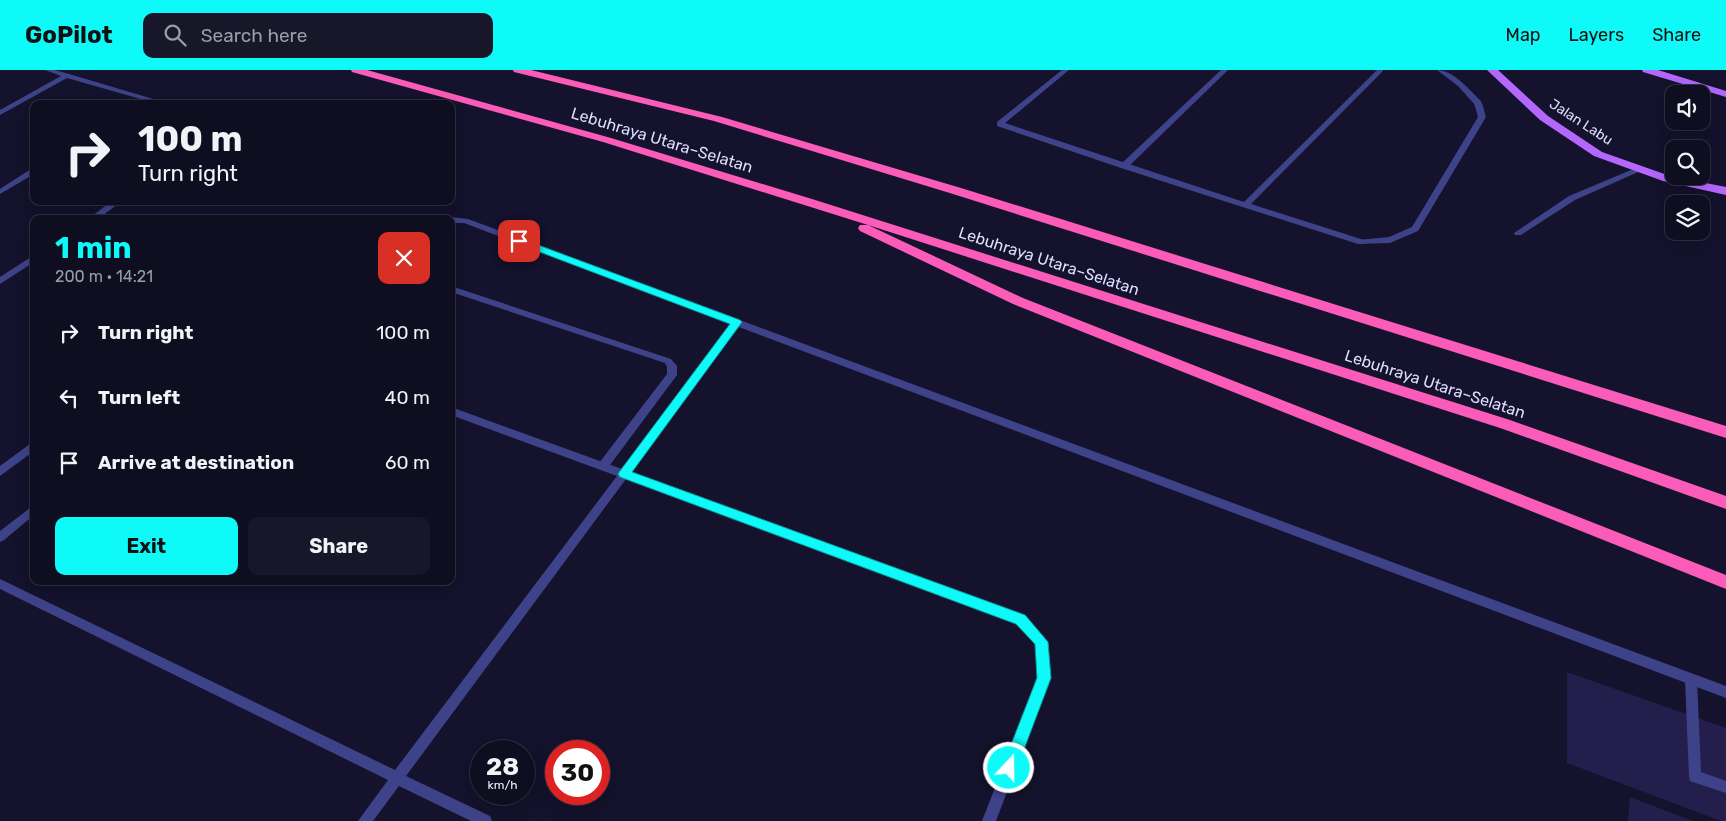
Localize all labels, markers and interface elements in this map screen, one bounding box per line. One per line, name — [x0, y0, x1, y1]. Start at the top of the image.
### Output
search box — [143, 13, 493, 58]
text: GoPilot — [25, 21, 113, 49]
icon: search — [161, 21, 189, 49]
text: Search here — [201, 24, 307, 47]
text: Map — [1506, 24, 1541, 46]
text: Layers — [1569, 24, 1624, 46]
text: Share — [1652, 24, 1701, 46]
map controls — [1665, 85, 1710, 240]
button: sound — [1665, 85, 1710, 130]
street label: Jalan Labu — [1546, 95, 1616, 149]
street label: Lebuhraya Utara–Selatan — [569, 103, 755, 177]
text: 100 m — [138, 118, 243, 160]
icon: right — [55, 120, 120, 185]
button: search — [1665, 140, 1710, 185]
text: Turn right — [138, 160, 238, 187]
button: layers — [1665, 195, 1710, 240]
pin — [498, 220, 540, 262]
street label: Lebuhraya Utara–Selatan — [956, 223, 1142, 299]
icon: arrive — [505, 227, 533, 255]
text: 1 min — [55, 230, 132, 266]
button: close — [378, 232, 430, 284]
text: 200 m · 14:21 — [55, 267, 153, 286]
icon: right — [55, 319, 83, 347]
text: Turn right — [98, 321, 193, 344]
text: 100 m — [376, 321, 430, 344]
street label: Lebuhraya Utara–Selatan — [1342, 346, 1528, 422]
icon: left — [55, 384, 83, 412]
text: Turn left — [98, 386, 180, 409]
text: 40 m — [385, 386, 430, 409]
icon: arrive — [55, 449, 83, 477]
text: Arrive at destination — [98, 451, 294, 474]
text: 60 m — [385, 451, 430, 474]
button: Exit — [55, 517, 238, 575]
button: Share — [248, 517, 430, 575]
speed limit sign: 30 — [545, 740, 610, 805]
position arrow — [982, 741, 1034, 793]
text: 28 — [486, 752, 519, 781]
text: km/h — [488, 778, 517, 792]

